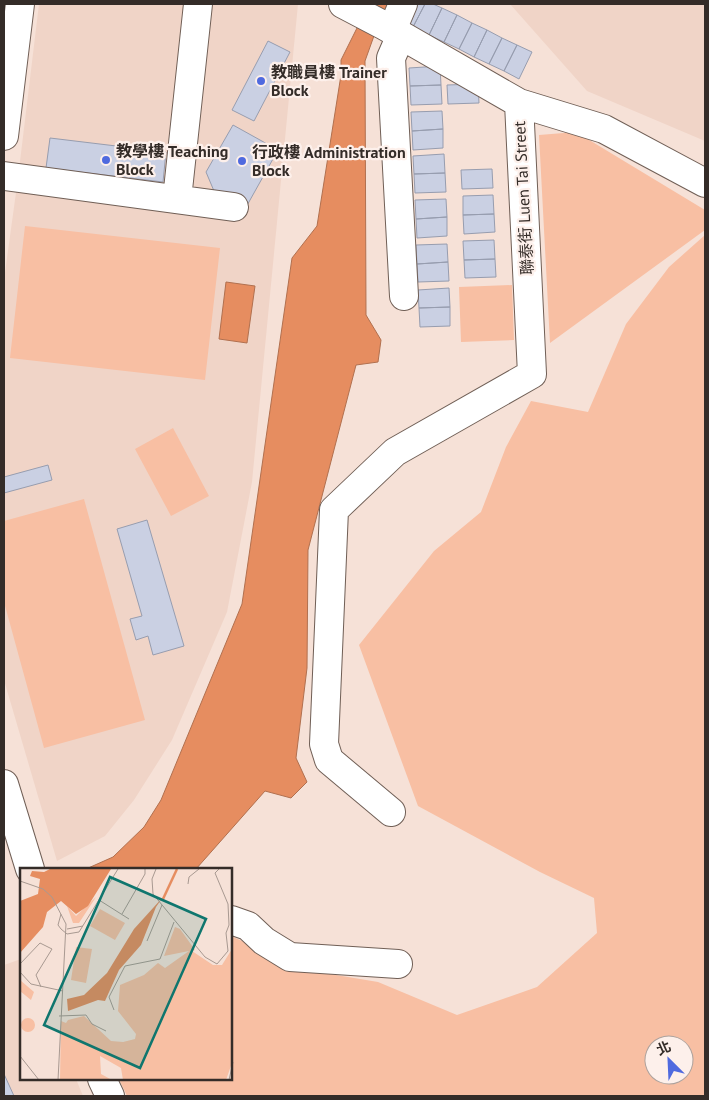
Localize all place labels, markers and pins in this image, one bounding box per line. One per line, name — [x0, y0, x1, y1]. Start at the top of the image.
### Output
place label: 教職員樓 Trainer Block — [271, 62, 387, 100]
marker: 教職員樓 Trainer Block — [255, 75, 267, 87]
place label: 教學樓 Teaching Block — [116, 141, 228, 179]
place label: 行政樓 Administration Block — [252, 142, 406, 180]
marker: 教學樓 Teaching Block — [100, 154, 112, 166]
marker: 行政樓 Administration Block — [236, 155, 248, 167]

